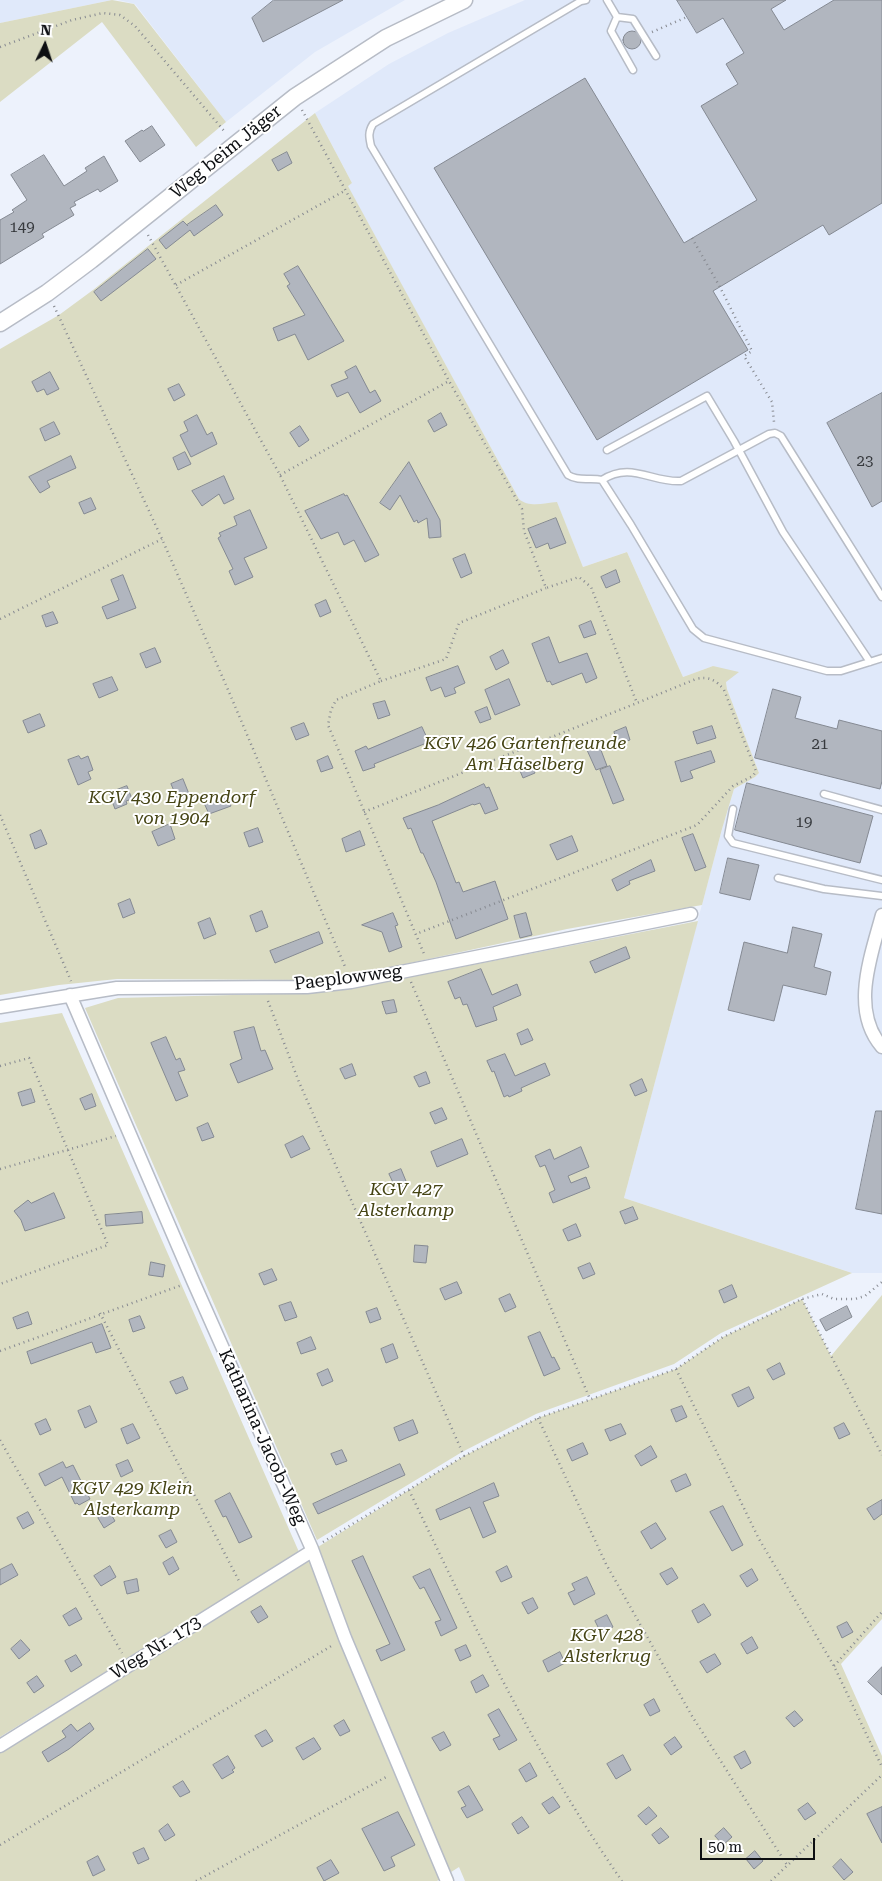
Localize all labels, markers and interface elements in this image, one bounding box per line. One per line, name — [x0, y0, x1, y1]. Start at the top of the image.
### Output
north arrow — [20, 20, 70, 70]
text: N — [40, 22, 52, 38]
street label: Weg beim Jäger — [166, 101, 286, 203]
house number: 149 — [9, 219, 35, 237]
house number: 23 — [857, 453, 873, 471]
park label: KGV 426 Gartenfreunde Am Häselberg — [424, 733, 626, 776]
house number: 21 — [812, 736, 828, 754]
park label: KGV 430 Eppendorf von 1904 — [88, 787, 256, 830]
house number: 19 — [796, 814, 812, 832]
street label: Paeplowweg — [293, 961, 403, 995]
park label: KGV 427 Alsterkamp — [358, 1179, 454, 1222]
street label: Katharina-Jacob-Weg — [214, 1346, 310, 1528]
park label: KGV 429 Klein Alsterkamp — [71, 1478, 193, 1520]
street label: Weg Nr. 173 — [107, 1612, 205, 1684]
park label: KGV 428 Alsterkrug — [563, 1625, 651, 1668]
scale bar — [702, 1828, 817, 1860]
text: 50 m — [708, 1838, 742, 1856]

